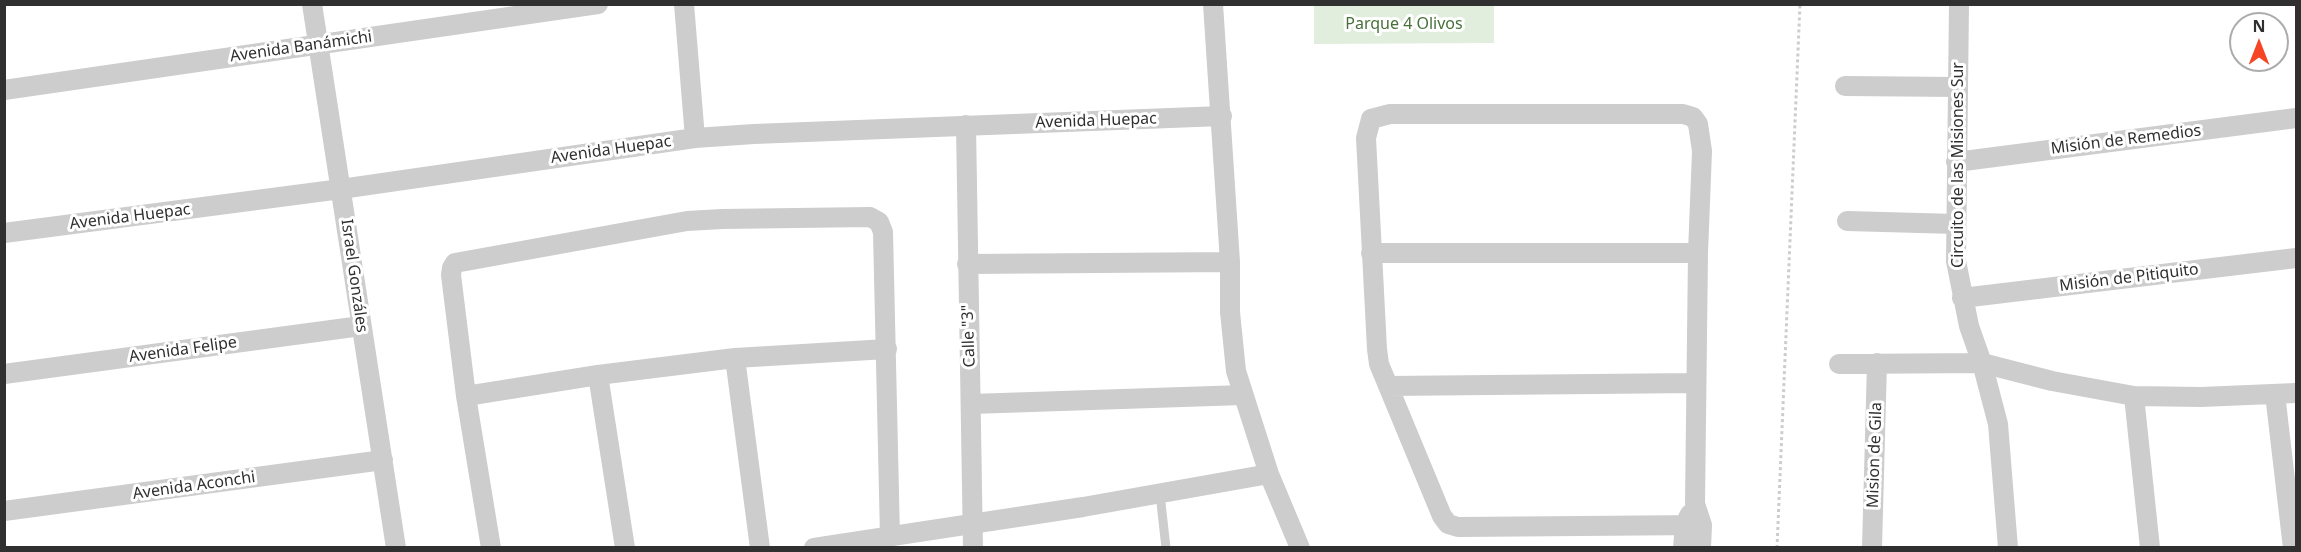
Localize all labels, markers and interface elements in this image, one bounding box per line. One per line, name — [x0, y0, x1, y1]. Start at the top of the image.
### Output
north arrow — [2229, 12, 2289, 72]
park label: Parque 4 Olivos — [1345, 14, 1463, 34]
text: N — [2252, 15, 2266, 37]
street label: Avenida Banámichi — [229, 28, 373, 66]
street label: Circuito de las Misiones Sur — [1948, 62, 1968, 268]
street label: Avenida Huepac — [1035, 109, 1157, 133]
street label: Misión de Remedios — [2050, 121, 2202, 159]
street label: Avenida Huepac — [549, 132, 673, 168]
street label: Avenida Huepac — [68, 200, 192, 234]
street label: Israel Gonzáles — [337, 218, 371, 334]
street label: Misión de Pitiquito — [2058, 260, 2200, 296]
street label: Calle "3" — [958, 304, 980, 368]
street label: Avenida Felipe — [128, 333, 238, 367]
street label: Mision de Gila — [1864, 402, 1886, 508]
street label: Avenida Aconchi — [131, 468, 257, 504]

